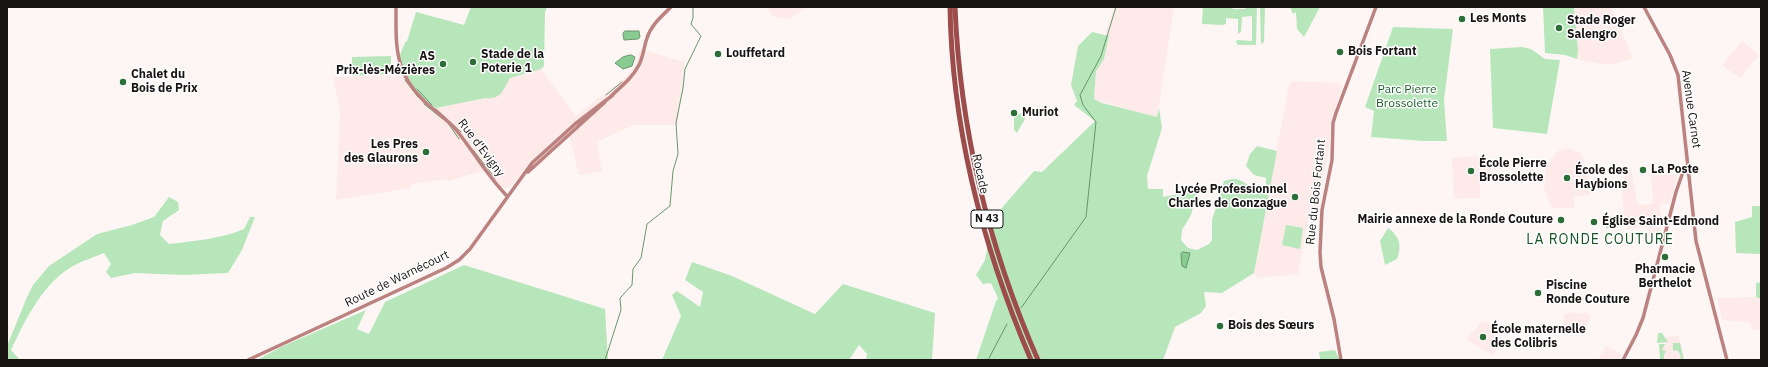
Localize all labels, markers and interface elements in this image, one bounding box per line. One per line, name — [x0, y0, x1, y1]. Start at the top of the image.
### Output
place label: Les Monts — [1470, 12, 1526, 26]
marker: Les Monts — [1457, 14, 1467, 24]
place label: Stade Roger Salengro — [1567, 14, 1636, 42]
marker: Stade Roger Salengro — [1554, 23, 1564, 33]
place label: Bois Fortant — [1348, 45, 1417, 59]
place label: Louffetard — [726, 47, 785, 61]
marker: Bois Fortant — [1335, 47, 1345, 57]
place label: Stade de la Poterie 1 — [481, 48, 544, 76]
marker: Louffetard — [713, 49, 723, 59]
place label: AS Prix-lès-Mézières — [336, 50, 435, 78]
marker: Stade de la Poterie 1 — [468, 57, 478, 67]
marker: AS Prix-lès-Mézières — [438, 59, 448, 69]
place label: Chalet du Bois de Prix — [131, 68, 198, 96]
street label: Avenue Carnot — [1678, 69, 1704, 149]
marker: Chalet du Bois de Prix — [118, 77, 128, 87]
park label: Parc Pierre Brossolette — [1376, 83, 1438, 111]
place label: Muriot — [1022, 106, 1059, 120]
marker: Muriot — [1009, 108, 1019, 118]
street label: Rue d'Evigny — [455, 116, 507, 180]
place label: Les Pres des Glaurons — [344, 138, 418, 166]
street label: Rue du Bois Fortant — [1303, 139, 1329, 245]
marker: Les Pres des Glaurons — [421, 147, 431, 157]
street label: Rocade — [969, 153, 991, 195]
place label: École Pierre Brossolette — [1479, 157, 1547, 185]
place label: La Poste — [1651, 163, 1699, 177]
place label: École des Haybions — [1575, 164, 1628, 192]
marker: La Poste — [1638, 165, 1648, 175]
marker: École Pierre Brossolette — [1466, 166, 1476, 176]
marker: École des Haybions — [1562, 173, 1572, 183]
place label: Lycée Professionnel Charles de Gonzague — [1168, 183, 1287, 211]
marker: Lycée Professionnel Charles de Gonzague — [1290, 192, 1300, 202]
road number: N 43 — [971, 210, 1003, 228]
place label: Mairie annexe de la Ronde Couture — [1357, 213, 1553, 227]
marker: Mairie annexe de la Ronde Couture — [1556, 215, 1566, 225]
place label: Église Saint-Edmond — [1602, 215, 1719, 229]
marker: Église Saint-Edmond — [1589, 217, 1599, 227]
district label: LA RONDE COUTURE — [1526, 232, 1674, 248]
street label: Route de Warnécourt — [343, 248, 451, 310]
marker: Pharmacie Berthelot — [1660, 252, 1670, 262]
place label: Pharmacie Berthelot — [1635, 263, 1695, 291]
place label: Piscine Ronde Couture — [1546, 279, 1630, 307]
marker: Piscine Ronde Couture — [1533, 288, 1543, 298]
place label: Bois des Sœurs — [1228, 319, 1314, 333]
marker: Bois des Sœurs — [1215, 321, 1225, 331]
place label: École maternelle des Colibris — [1491, 323, 1586, 351]
marker: École maternelle des Colibris — [1478, 332, 1488, 342]

